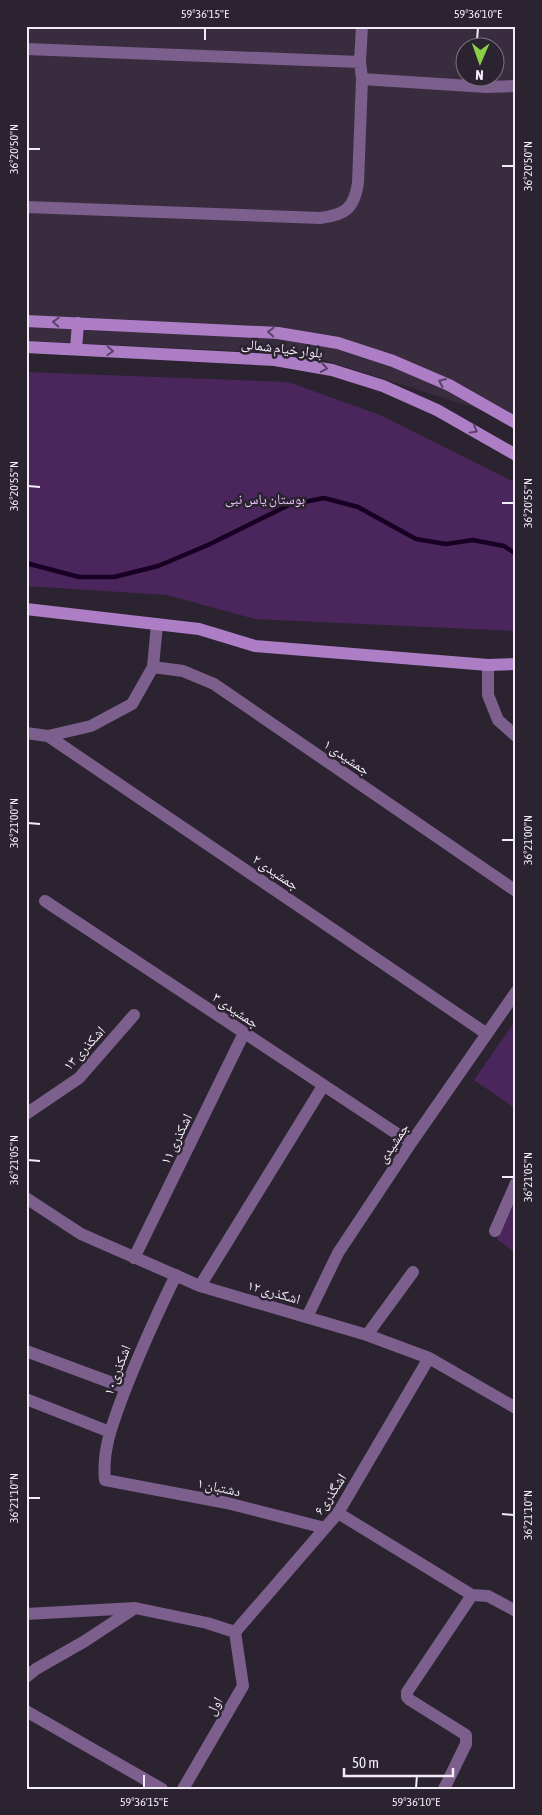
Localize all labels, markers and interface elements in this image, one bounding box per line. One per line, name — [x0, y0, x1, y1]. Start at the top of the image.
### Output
text: 59°36'15"E — [181, 7, 229, 21]
text: 59°36'10"E — [454, 7, 502, 21]
north arrow — [454, 38, 504, 88]
text: N — [475, 67, 484, 83]
text: 36°20'50"N — [7, 124, 21, 174]
text: 36°20'50"N — [521, 141, 535, 191]
one-way arrow — [52, 317, 60, 328]
one-way arrow — [266, 327, 274, 338]
street label: بلوار خیام شمالی — [240, 335, 324, 363]
one-way arrow — [106, 346, 114, 357]
one-way arrow — [320, 363, 328, 373]
one-way arrow — [438, 378, 447, 389]
one-way arrow — [468, 424, 477, 434]
text: 36°20'55"N — [7, 461, 21, 511]
text: 36°20'55"N — [521, 478, 535, 528]
park label: بوستان یاس نبی — [225, 491, 305, 508]
street label: جمشیدی ۱ — [320, 736, 373, 779]
text: 36°21'00"N — [7, 798, 21, 848]
text: 36°21'00"N — [521, 815, 535, 865]
street label: جمشیدی ۲ — [249, 851, 302, 894]
street label: جمشیدی ۳ — [209, 989, 262, 1032]
street label: اشکذری ۱۳ — [60, 1023, 109, 1074]
street label: اشکذری ۱۱ — [157, 1111, 196, 1167]
street label: جمشیدی — [374, 1120, 413, 1166]
text: 36°21'05"N — [7, 1135, 21, 1185]
text: 36°21'05"N — [521, 1152, 535, 1202]
street label: اشکذری ۱۲ — [245, 1277, 302, 1308]
street label: اشکذری۱۰ — [100, 1343, 135, 1398]
street label: اشگذری۶ — [311, 1470, 350, 1518]
text: 36°21'10"N — [7, 1473, 21, 1523]
street label: دشتبان ۱ — [196, 1475, 242, 1500]
text: 36°21'10"N — [521, 1490, 535, 1540]
street label: اول — [203, 1694, 226, 1718]
scale bar — [344, 1745, 453, 1777]
text: 50 m — [352, 1754, 379, 1771]
text: 59°36'15"E — [120, 1795, 168, 1809]
text: 59°36'10"E — [392, 1795, 440, 1809]

